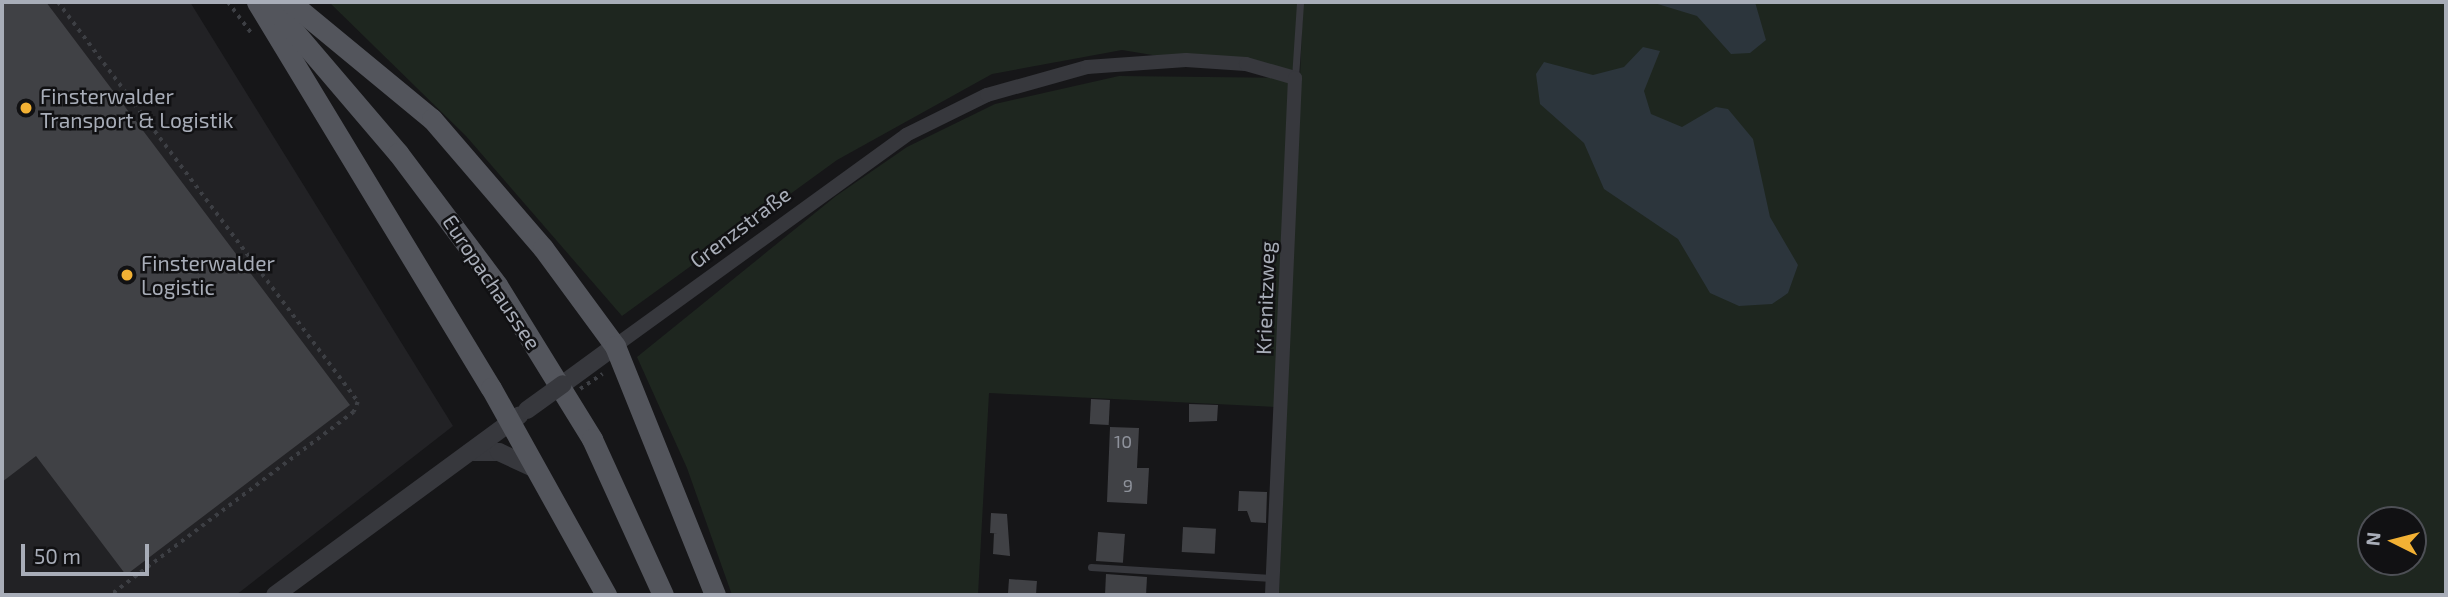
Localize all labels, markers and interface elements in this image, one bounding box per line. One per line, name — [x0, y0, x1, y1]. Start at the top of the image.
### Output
place label: Finsterwalder Transport & Logistik — [40, 83, 233, 133]
marker: Finsterwalder Transport & Logistik — [18, 100, 34, 116]
street label: Grenzstraße — [685, 181, 795, 273]
street label: Europachaussee — [438, 210, 546, 354]
street label: Krienitzweg — [1250, 241, 1280, 355]
place label: Finsterwalder Logistic — [141, 250, 275, 300]
marker: Finsterwalder Logistic — [119, 267, 135, 283]
house number: 10 — [1114, 430, 1132, 452]
house number: 9 — [1123, 474, 1133, 496]
north arrow — [2357, 506, 2427, 576]
scale bar — [24, 530, 152, 574]
text: N — [2360, 531, 2385, 547]
text: 50 m — [34, 543, 81, 568]

